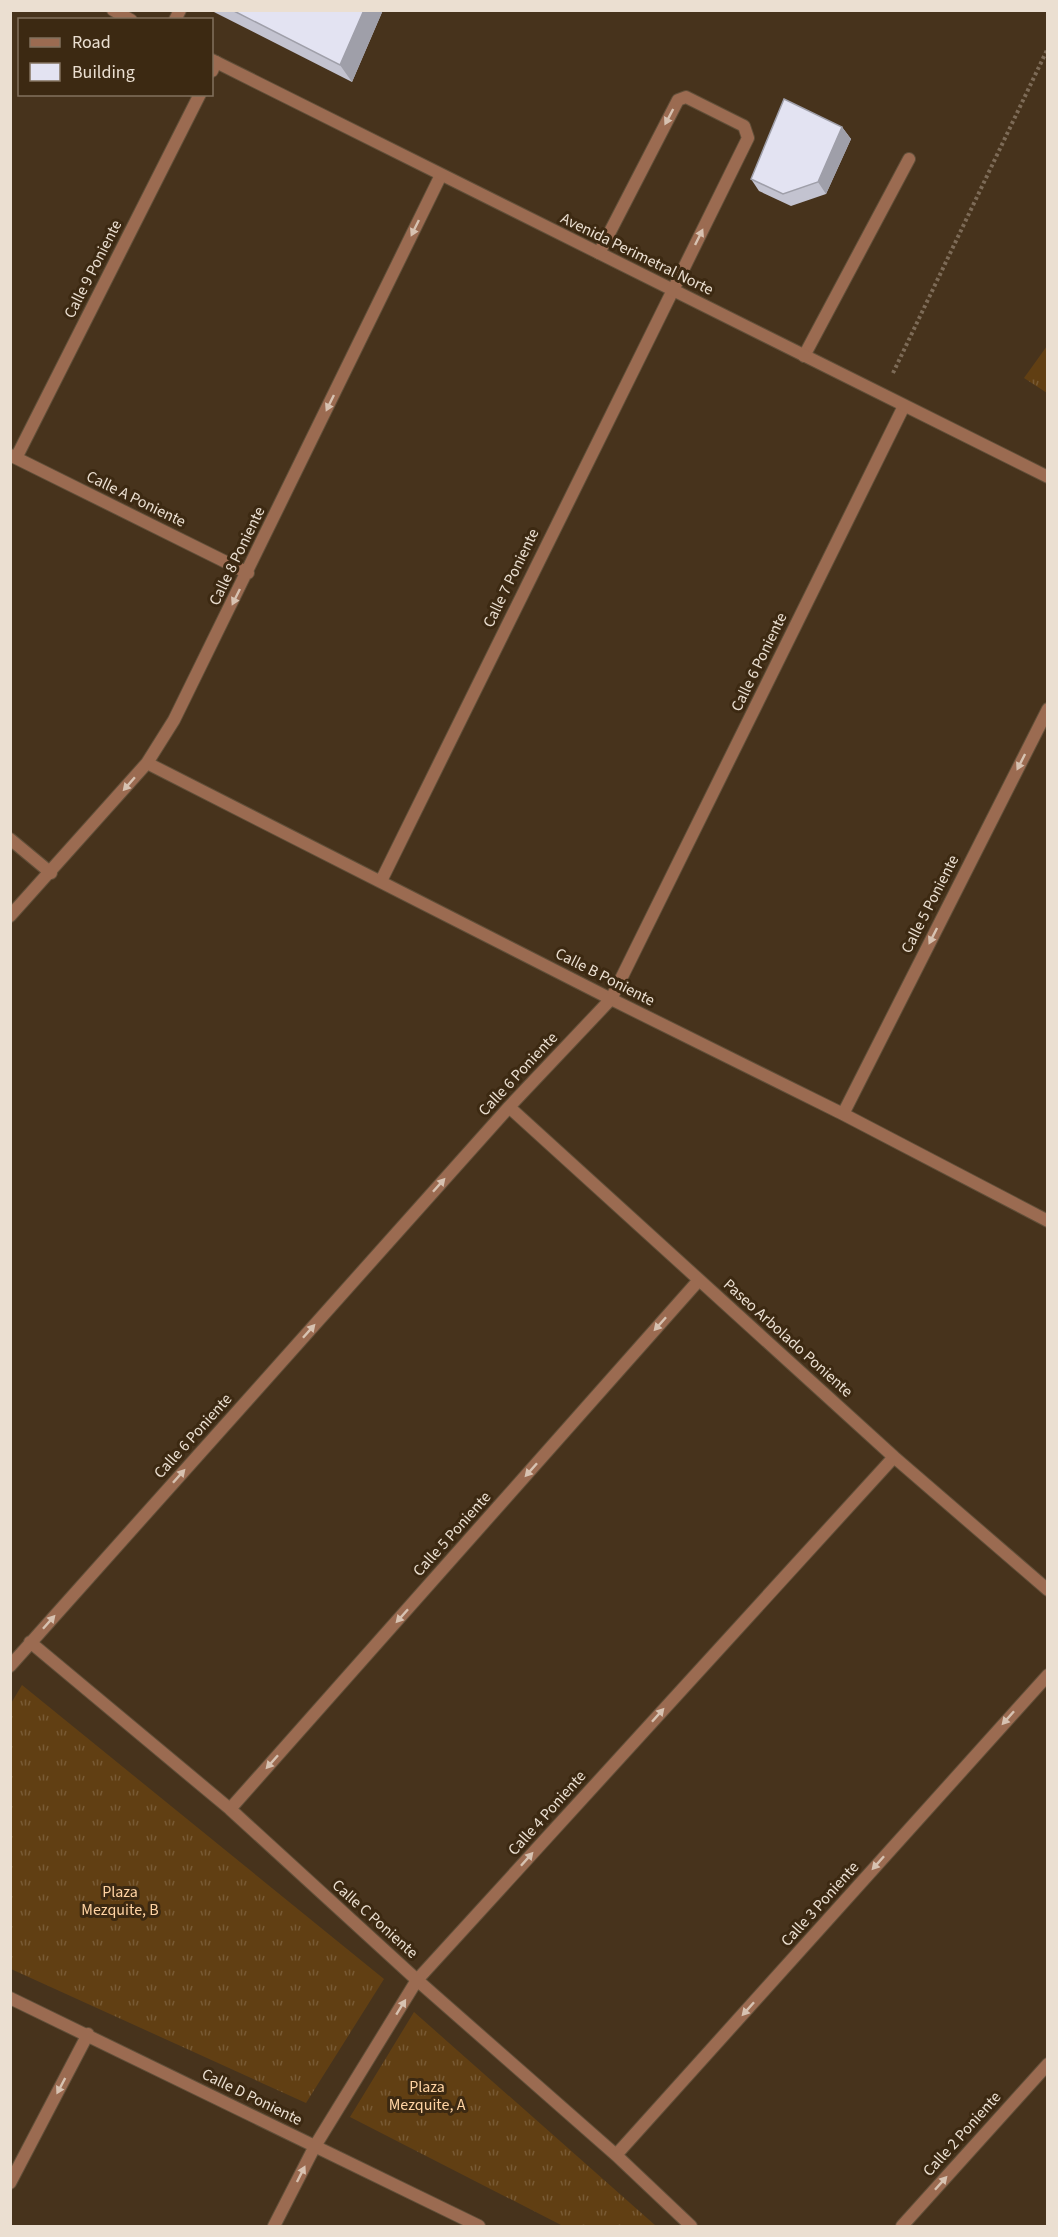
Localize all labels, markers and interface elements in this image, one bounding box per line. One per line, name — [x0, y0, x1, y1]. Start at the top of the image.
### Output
legend — [18, 18, 213, 96]
text: Road — [72, 30, 111, 55]
text: Building — [72, 60, 135, 85]
one-way arrow — [665, 109, 674, 126]
street label: Avenida Perimetral Norte — [557, 207, 717, 301]
street label: Calle 9 Poniente — [59, 216, 127, 322]
one-way arrow — [411, 219, 420, 236]
one-way arrow — [695, 229, 704, 246]
one-way arrow — [325, 395, 335, 412]
street label: Calle A Poniente — [83, 465, 190, 533]
street label: Calle 8 Poniente — [204, 503, 270, 609]
street label: Calle 7 Poniente — [478, 525, 544, 631]
one-way arrow — [231, 589, 240, 606]
street label: Calle 6 Poniente — [726, 609, 792, 715]
one-way arrow — [1016, 753, 1026, 770]
one-way arrow — [123, 776, 136, 791]
street label: Calle 5 Poniente — [896, 851, 964, 957]
one-way arrow — [928, 927, 938, 944]
street label: Calle B Poniente — [551, 942, 659, 1012]
street label: Calle 6 Poniente — [473, 1027, 563, 1121]
one-way arrow — [432, 1178, 445, 1193]
street label: Paseo Arbolado Poniente — [718, 1274, 858, 1402]
one-way arrow — [654, 1316, 667, 1331]
one-way arrow — [302, 1324, 315, 1339]
street label: Calle 6 Poniente — [149, 1389, 237, 1483]
one-way arrow — [525, 1462, 538, 1477]
one-way arrow — [172, 1469, 185, 1484]
street label: Calle 5 Poniente — [408, 1487, 496, 1581]
one-way arrow — [395, 1608, 408, 1624]
one-way arrow — [42, 1614, 56, 1629]
one-way arrow — [651, 1708, 665, 1722]
one-way arrow — [1002, 1710, 1015, 1725]
one-way arrow — [265, 1754, 279, 1769]
street label: Calle 4 Poniente — [503, 1766, 591, 1860]
one-way arrow — [520, 1852, 534, 1867]
one-way arrow — [871, 1856, 885, 1871]
street label: Calle 3 Poniente — [776, 1857, 864, 1951]
street label: Calle C Poniente — [327, 1874, 423, 1964]
park label: Plaza Mezquite, B — [81, 1881, 159, 1921]
one-way arrow — [395, 1999, 406, 2015]
one-way arrow — [741, 2001, 755, 2016]
street label: Calle D Poniente — [198, 2063, 306, 2131]
park label: Plaza Mezquite, A — [389, 2076, 466, 2116]
one-way arrow — [56, 2078, 66, 2095]
street label: Calle 2 Poniente — [918, 2087, 1006, 2181]
one-way arrow — [296, 2166, 305, 2183]
one-way arrow — [934, 2176, 947, 2191]

